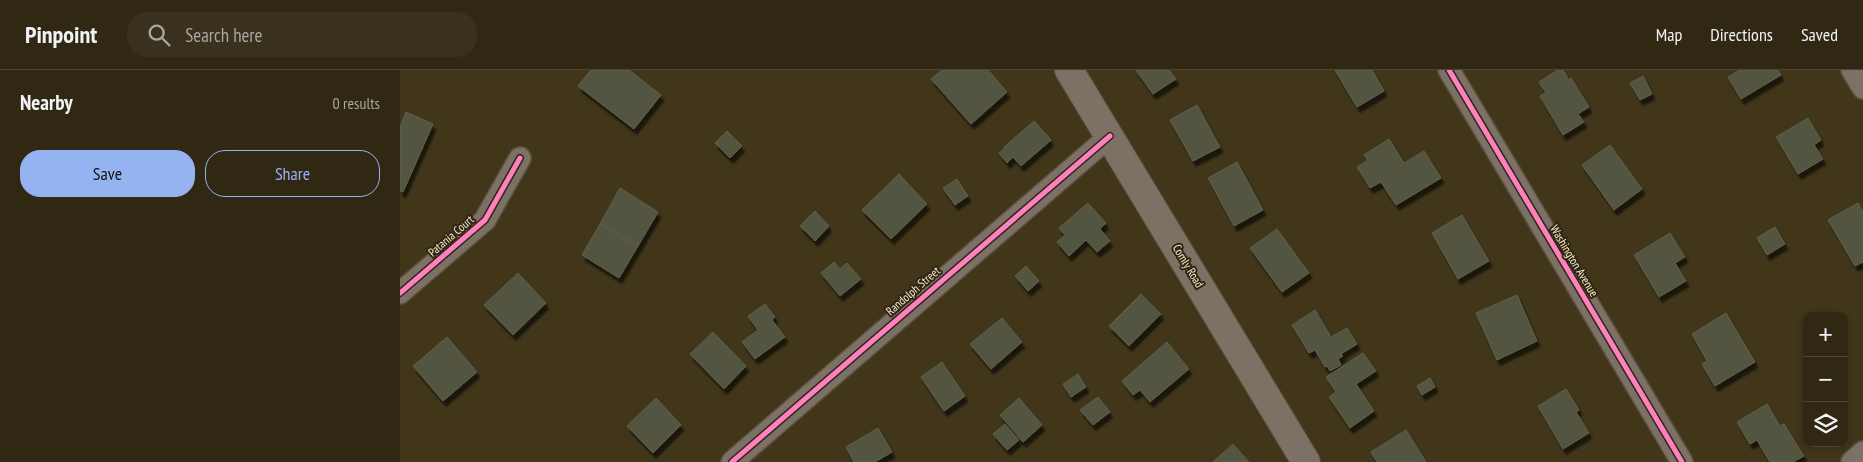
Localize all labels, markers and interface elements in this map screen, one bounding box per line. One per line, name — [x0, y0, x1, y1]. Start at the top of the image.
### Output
search box — [127, 12, 477, 57]
text: Pinpoint — [25, 19, 97, 50]
icon: search — [145, 21, 173, 49]
text: Search here — [185, 23, 262, 47]
text: Map — [1656, 23, 1682, 46]
text: Directions — [1710, 23, 1773, 46]
text: Saved — [1801, 23, 1838, 46]
text: Nearby — [20, 89, 73, 116]
text: 0 results — [333, 93, 380, 113]
button: Save — [20, 150, 195, 197]
button: Share — [205, 150, 380, 197]
street label: Patania Court — [425, 211, 477, 260]
street label: Washington Avenue — [1547, 222, 1602, 299]
street label: Comly Road — [1170, 241, 1207, 290]
street label: Randolph Street — [883, 263, 943, 318]
map controls — [1803, 312, 1848, 447]
button: + — [1803, 312, 1848, 357]
button: − — [1803, 357, 1848, 402]
button: layers — [1803, 402, 1848, 447]

